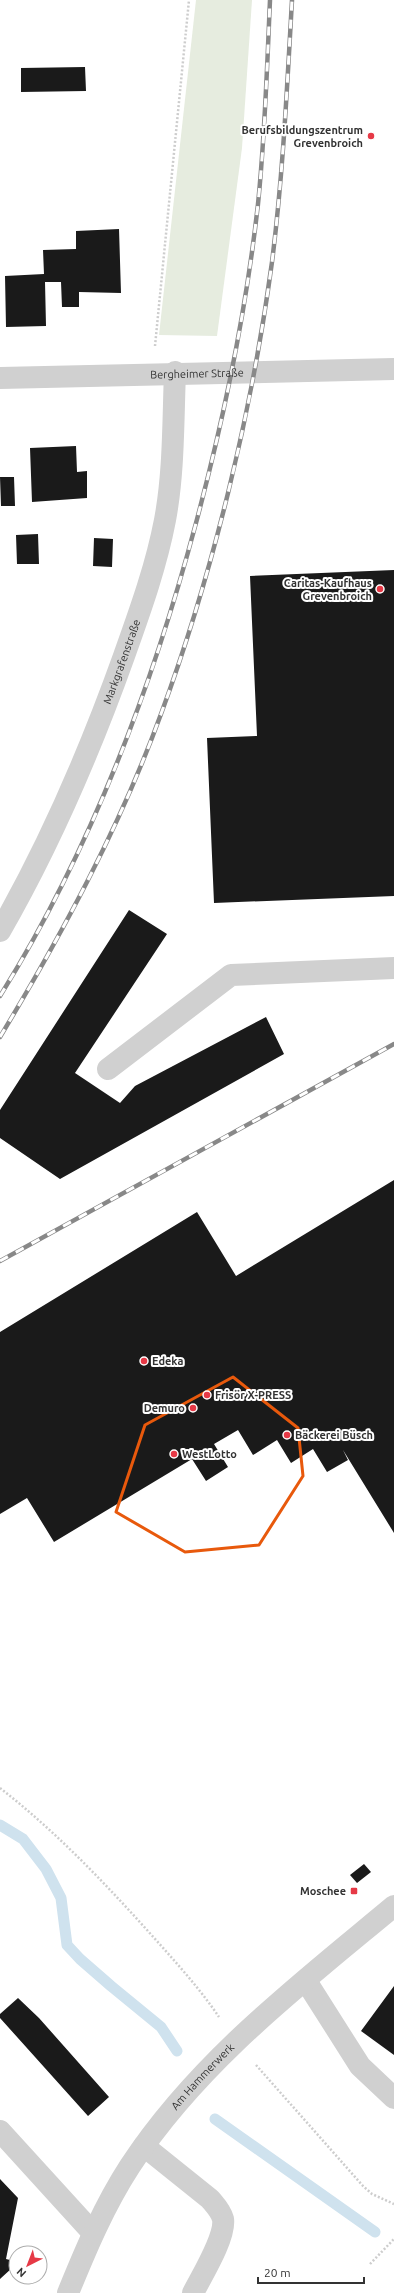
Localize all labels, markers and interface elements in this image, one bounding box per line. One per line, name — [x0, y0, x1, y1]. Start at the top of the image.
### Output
place label: Berufsbildungszentrum Grevenbroich — [241, 124, 363, 149]
marker: Berufsbildungszentrum Grevenbroich — [366, 131, 376, 141]
street label: Bergheimer Straße — [150, 366, 244, 381]
place label: Caritas-Kaufhaus Grevenbroich — [284, 577, 372, 602]
marker: Caritas-Kaufhaus Grevenbroich — [375, 584, 385, 594]
street label: Markgrafenstraße — [101, 618, 142, 706]
place label: Edeka — [152, 1355, 183, 1367]
marker: Edeka — [139, 1356, 149, 1366]
place label: Frisör X-PRESS — [215, 1389, 291, 1401]
marker: Frisör X-PRESS — [202, 1390, 212, 1400]
place label: Demuro — [144, 1402, 185, 1414]
marker: Demuro — [188, 1403, 198, 1413]
place label: Bäckerei Büsch — [295, 1429, 373, 1441]
marker: Bäckerei Büsch — [282, 1430, 292, 1440]
place label: WestLotto — [182, 1448, 237, 1460]
marker: WestLotto — [169, 1449, 179, 1459]
place label: Moschee — [300, 1885, 346, 1897]
marker: Moschee — [349, 1886, 359, 1896]
street label: Am Hammerwerk — [169, 2041, 237, 2112]
north arrow — [8, 2245, 48, 2285]
scale bar — [258, 2259, 364, 2285]
text: N — [14, 2265, 28, 2280]
text: 20 m — [264, 2266, 291, 2279]

